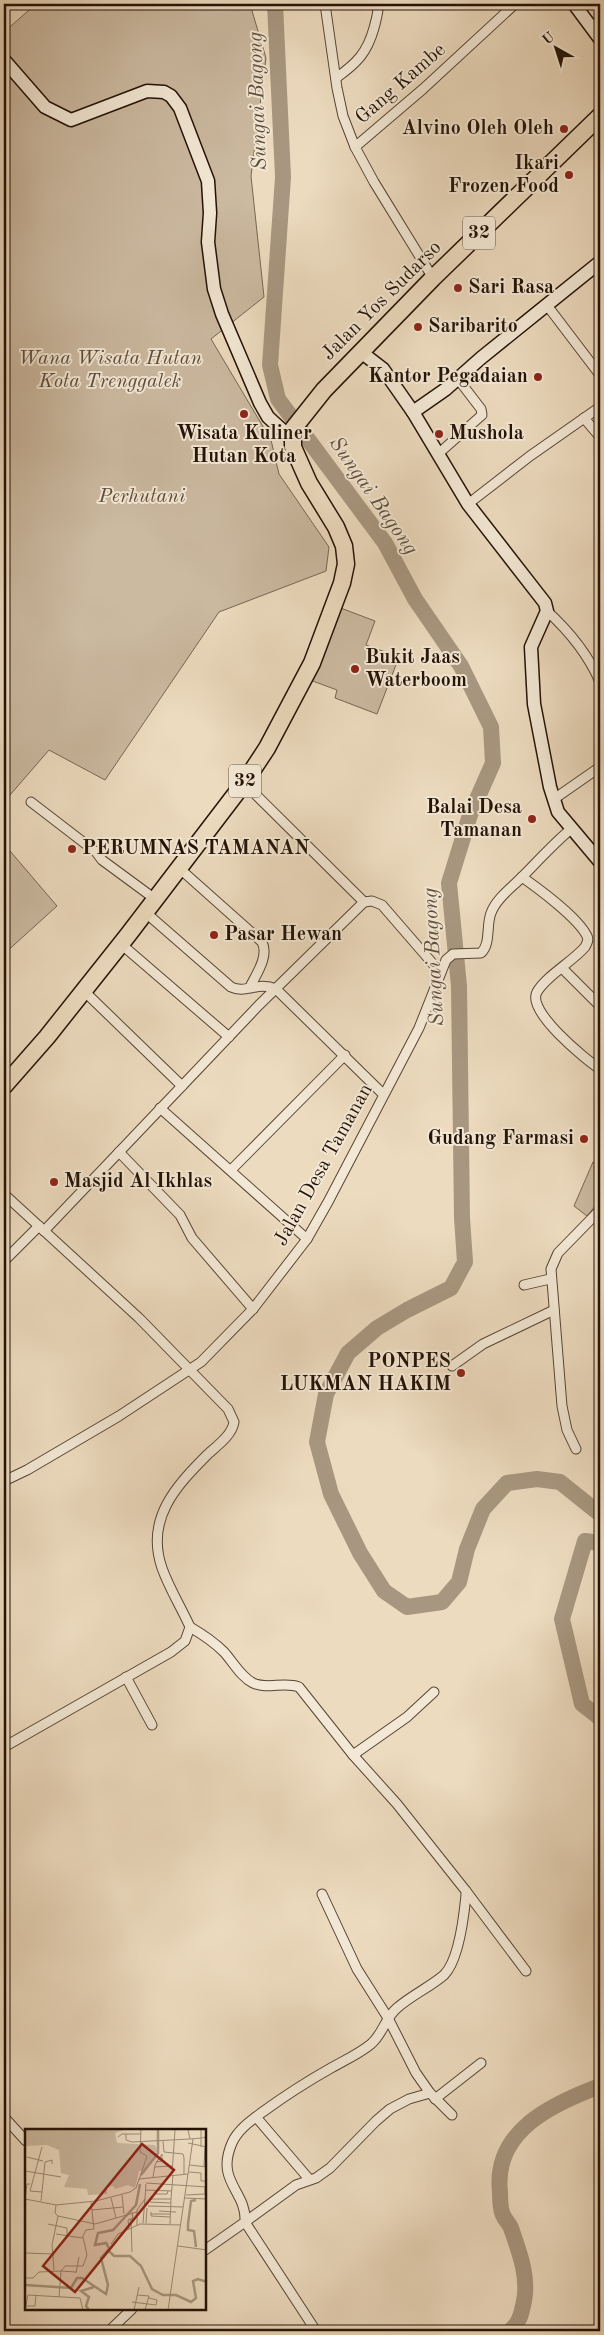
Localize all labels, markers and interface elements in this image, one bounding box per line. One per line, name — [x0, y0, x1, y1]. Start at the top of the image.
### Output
north arrow — [532, 22, 582, 72]
text: U — [540, 30, 557, 48]
water label: Sungai Bagong — [245, 31, 271, 171]
street label: Gang Kambe — [352, 40, 450, 128]
place label: Alvino Oleh Oleh — [402, 119, 554, 139]
marker: Alvino Oleh Oleh — [558, 123, 570, 135]
place label: Ikari Frozen Food — [448, 154, 559, 197]
marker: Ikari Frozen Food — [563, 169, 575, 181]
road number: 32 — [463, 217, 495, 250]
street label: Jalan Yos Sudarso — [318, 237, 446, 365]
place label: Sari Rasa — [468, 278, 554, 298]
marker: Sari Rasa — [452, 282, 464, 294]
place label: Saribarito — [428, 317, 518, 337]
marker: Saribarito — [412, 321, 424, 333]
park label: Wana Wisata Hutan Kota Trenggalek — [18, 349, 202, 392]
place label: Kantor Pegadaian — [368, 367, 528, 387]
marker: Kantor Pegadaian — [532, 371, 544, 383]
marker: Wisata Kuliner Hutan Kota — [238, 408, 250, 420]
place label: Wisata Kuliner Hutan Kota — [176, 424, 312, 467]
place label: Mushola — [449, 424, 524, 444]
marker: Mushola — [433, 428, 445, 440]
water label: Sungai Bagong — [325, 433, 421, 559]
park label: Perhutani — [98, 487, 186, 507]
place label: Bukit Jaas Waterboom — [365, 648, 467, 691]
marker: Bukit Jaas Waterboom — [349, 663, 361, 675]
road number: 32 — [229, 764, 261, 798]
place label: Balai Desa Tamanan — [426, 798, 522, 841]
marker: Balai Desa Tamanan — [526, 813, 538, 825]
place label: PERUMNAS TAMANAN — [82, 839, 310, 859]
marker: PERUMNAS TAMANAN — [66, 843, 78, 855]
water label: Sungai Bagong — [420, 887, 448, 1027]
place label: Pasar Hewan — [224, 925, 342, 945]
marker: Pasar Hewan — [208, 929, 220, 941]
street label: Jalan Desa Tamanan — [271, 1081, 377, 1249]
place label: Gudang Farmasi — [428, 1129, 574, 1149]
marker: Gudang Farmasi — [578, 1133, 590, 1145]
place label: Masjid Al Ikhlas — [64, 1172, 212, 1192]
marker: Masjid Al Ikhlas — [48, 1176, 60, 1188]
place label: PONPES LUKMAN HAKIM — [280, 1352, 451, 1395]
marker: PONPES LUKMAN HAKIM — [455, 1367, 467, 1379]
inset map — [25, 2129, 206, 2310]

